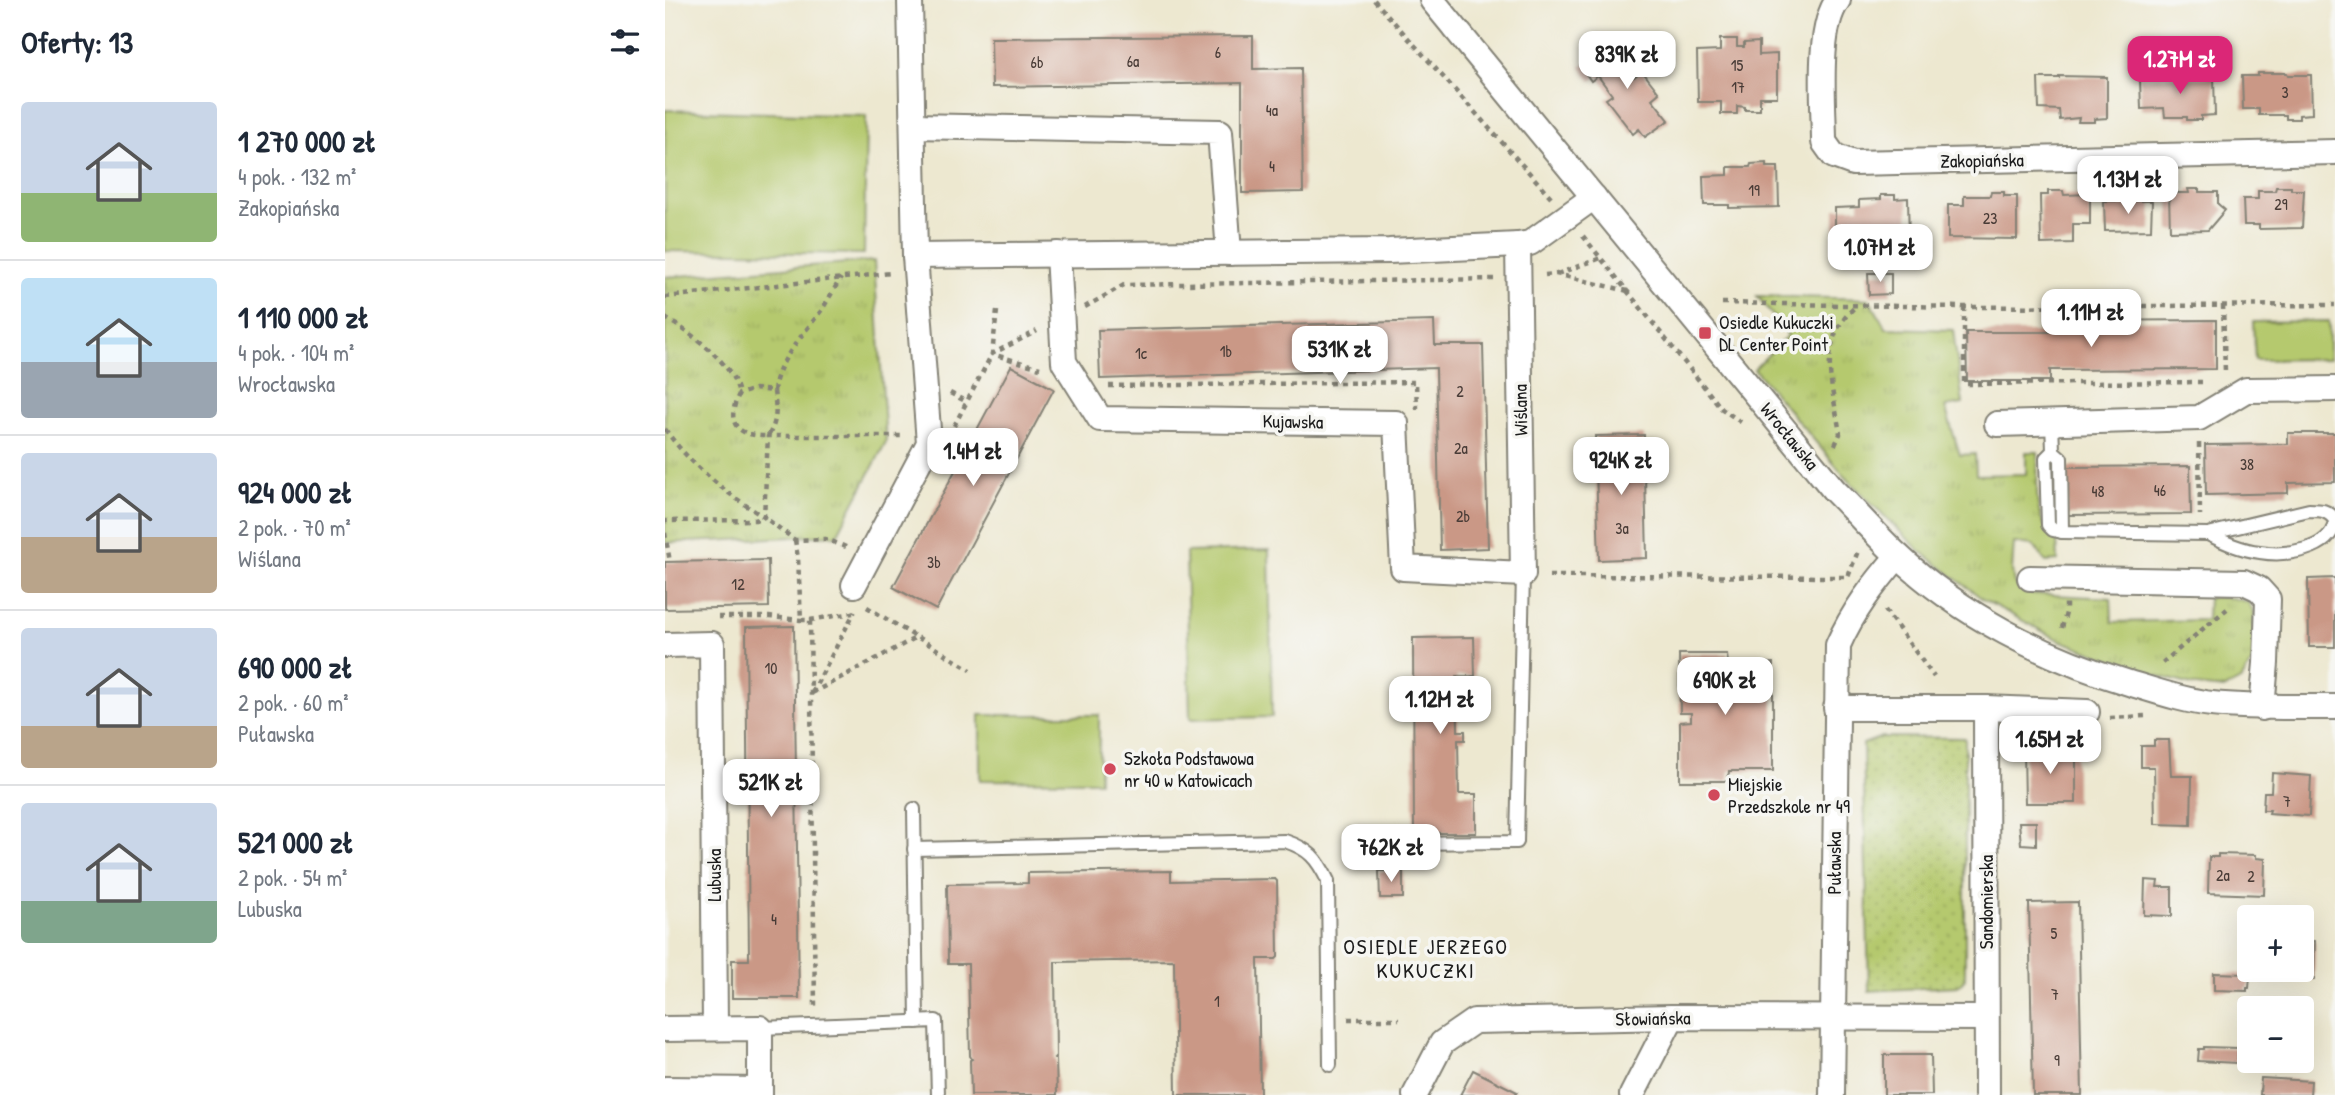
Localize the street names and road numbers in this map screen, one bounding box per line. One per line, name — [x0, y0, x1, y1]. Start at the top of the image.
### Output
street label: Zakopiańska — [1940, 146, 2025, 174]
street label: Wiślana — [1507, 383, 1533, 436]
street label: Wrocławska — [1755, 397, 1826, 476]
street label: Kujawska — [1262, 407, 1324, 435]
street label: Puławska — [1821, 831, 1847, 894]
street label: Lubuska — [701, 848, 727, 901]
street label: Sandomierska — [1973, 854, 1999, 949]
street label: Słowiańska — [1615, 1004, 1691, 1032]

